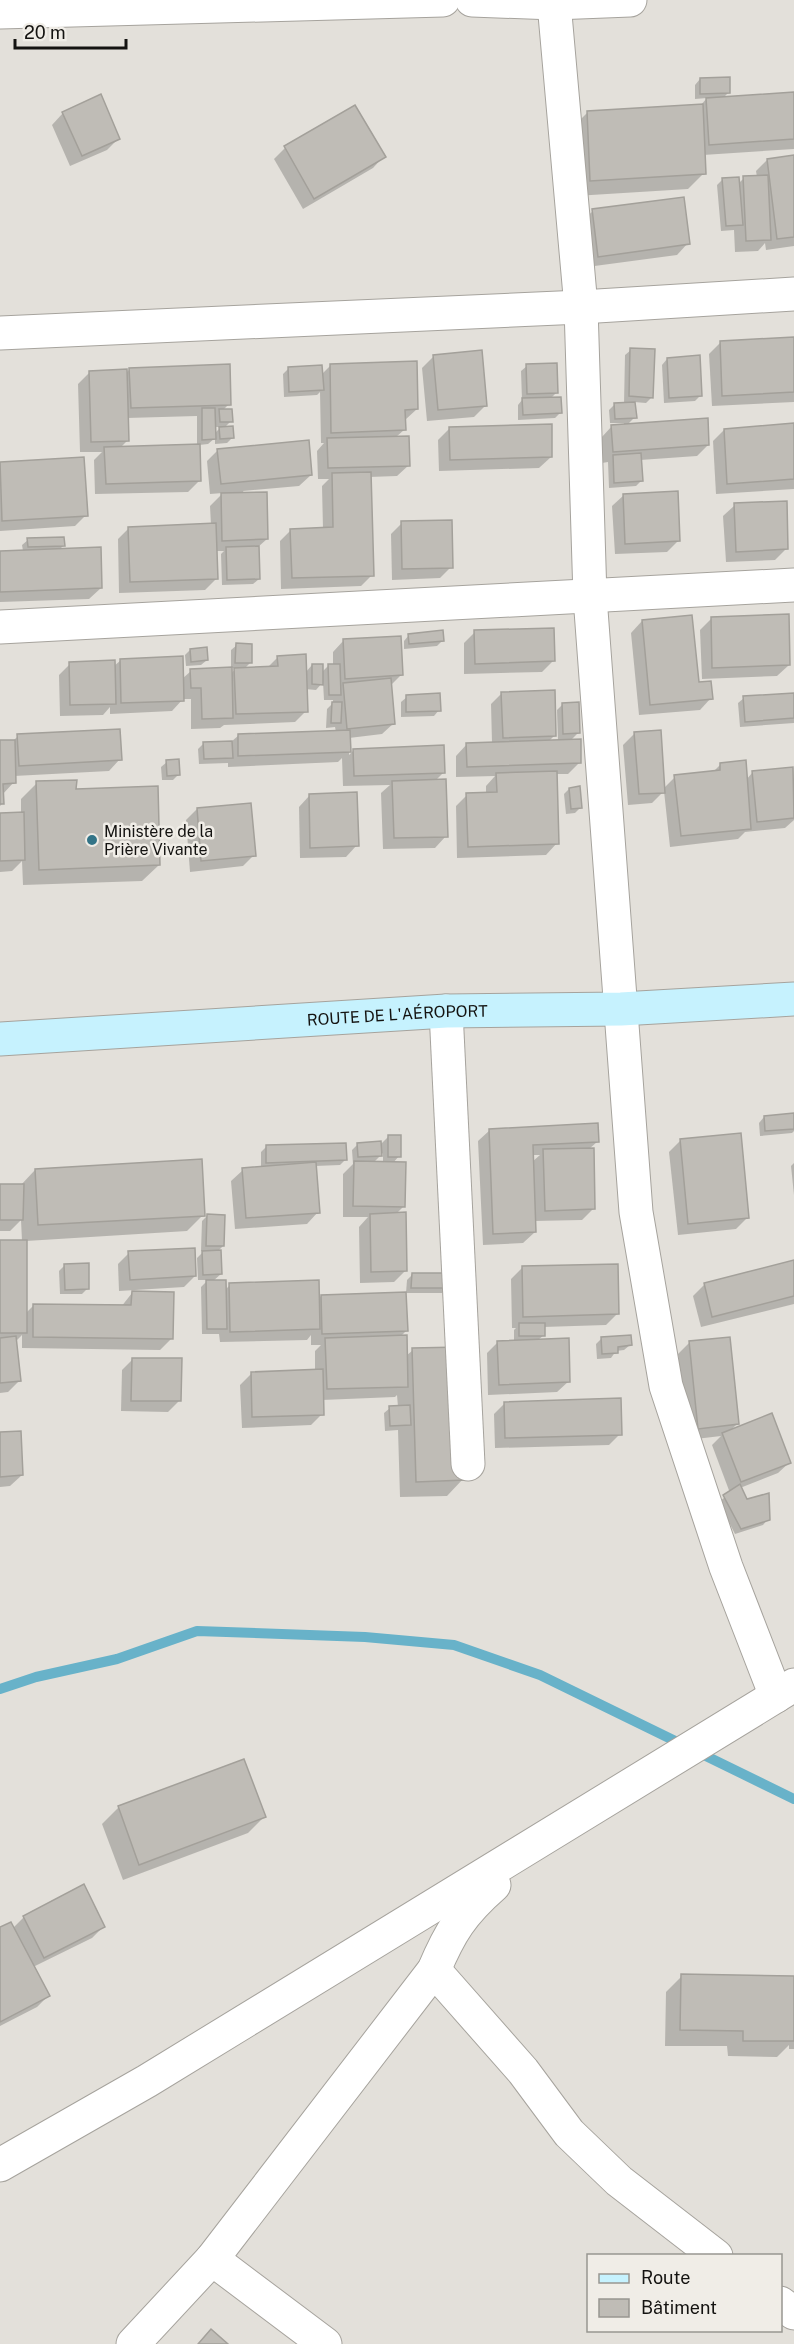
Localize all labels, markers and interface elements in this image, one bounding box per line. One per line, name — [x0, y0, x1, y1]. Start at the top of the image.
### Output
scale bar — [15, 12, 126, 50]
text: 20 m — [24, 22, 66, 43]
place label: Ministère de la Prière Vivante — [104, 822, 213, 859]
marker: Ministère de la Prière Vivante — [85, 833, 99, 847]
street label: ROUTE DE L'AÉROPORT — [306, 1001, 488, 1029]
legend — [587, 2254, 782, 2332]
text: Route — [641, 2267, 690, 2288]
text: Bâtiment — [641, 2297, 717, 2318]

